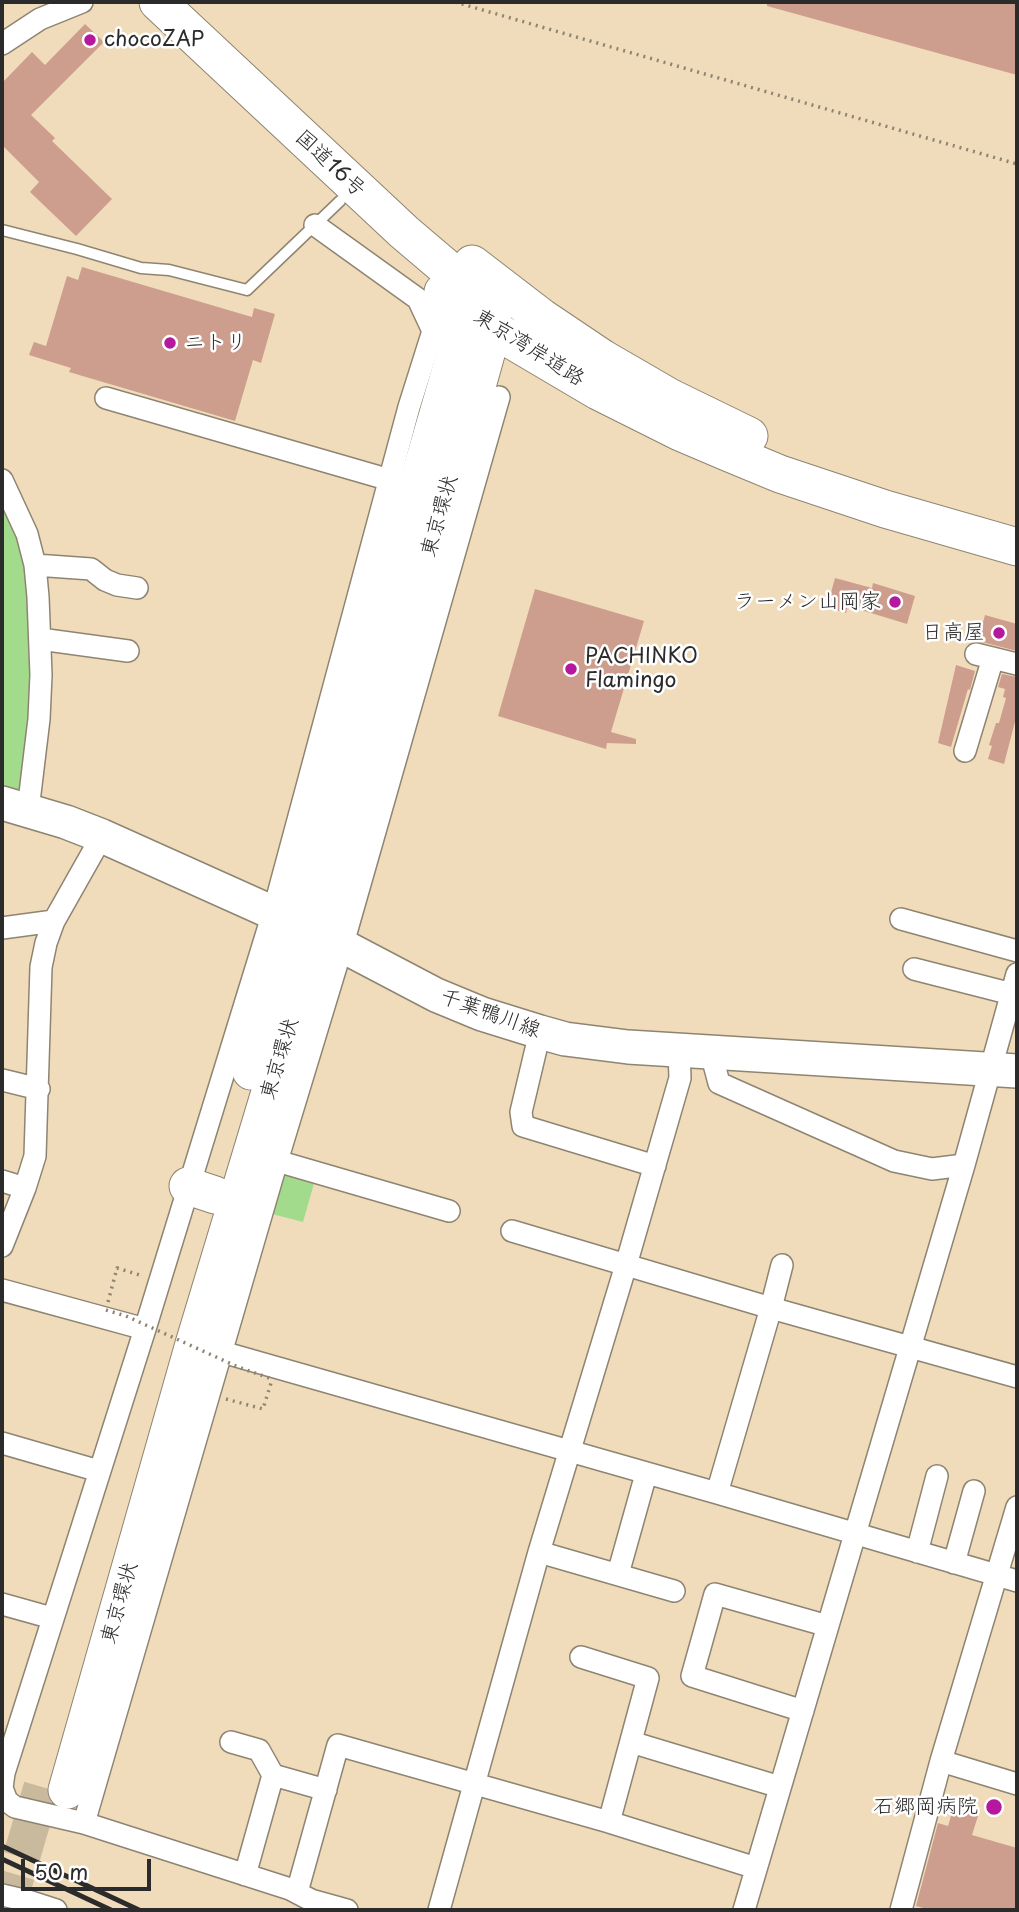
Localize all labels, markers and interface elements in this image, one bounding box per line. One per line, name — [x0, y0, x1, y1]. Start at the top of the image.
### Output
place label: chocoZAP — [104, 27, 204, 53]
marker: chocoZAP — [82, 32, 98, 48]
street label: 国道16号 — [290, 125, 370, 203]
street label: 東京湾岸道路 — [469, 304, 589, 392]
place label: ニトリ — [184, 330, 247, 356]
marker: ニトリ — [162, 335, 178, 351]
street label: 東京環状 — [416, 472, 464, 560]
place label: ラーメン山岡家 — [734, 589, 881, 615]
marker: ラーメン山岡家 — [887, 594, 903, 610]
place label: 日高屋 — [922, 620, 985, 646]
marker: 日高屋 — [991, 625, 1007, 641]
place label: PACHINKO Flamingo — [585, 644, 698, 694]
marker: PACHINKO Flamingo — [563, 661, 579, 677]
street label: 千葉鴨川線 — [436, 984, 544, 1044]
street label: 東京環状 — [256, 1015, 304, 1103]
street label: 東京環状 — [96, 1559, 144, 1647]
place label: 石郷岡病院 — [873, 1794, 978, 1820]
marker: 石郷岡病院 — [984, 1797, 1004, 1817]
scale bar — [24, 1846, 154, 1890]
text: 50 m — [34, 1855, 88, 1887]

